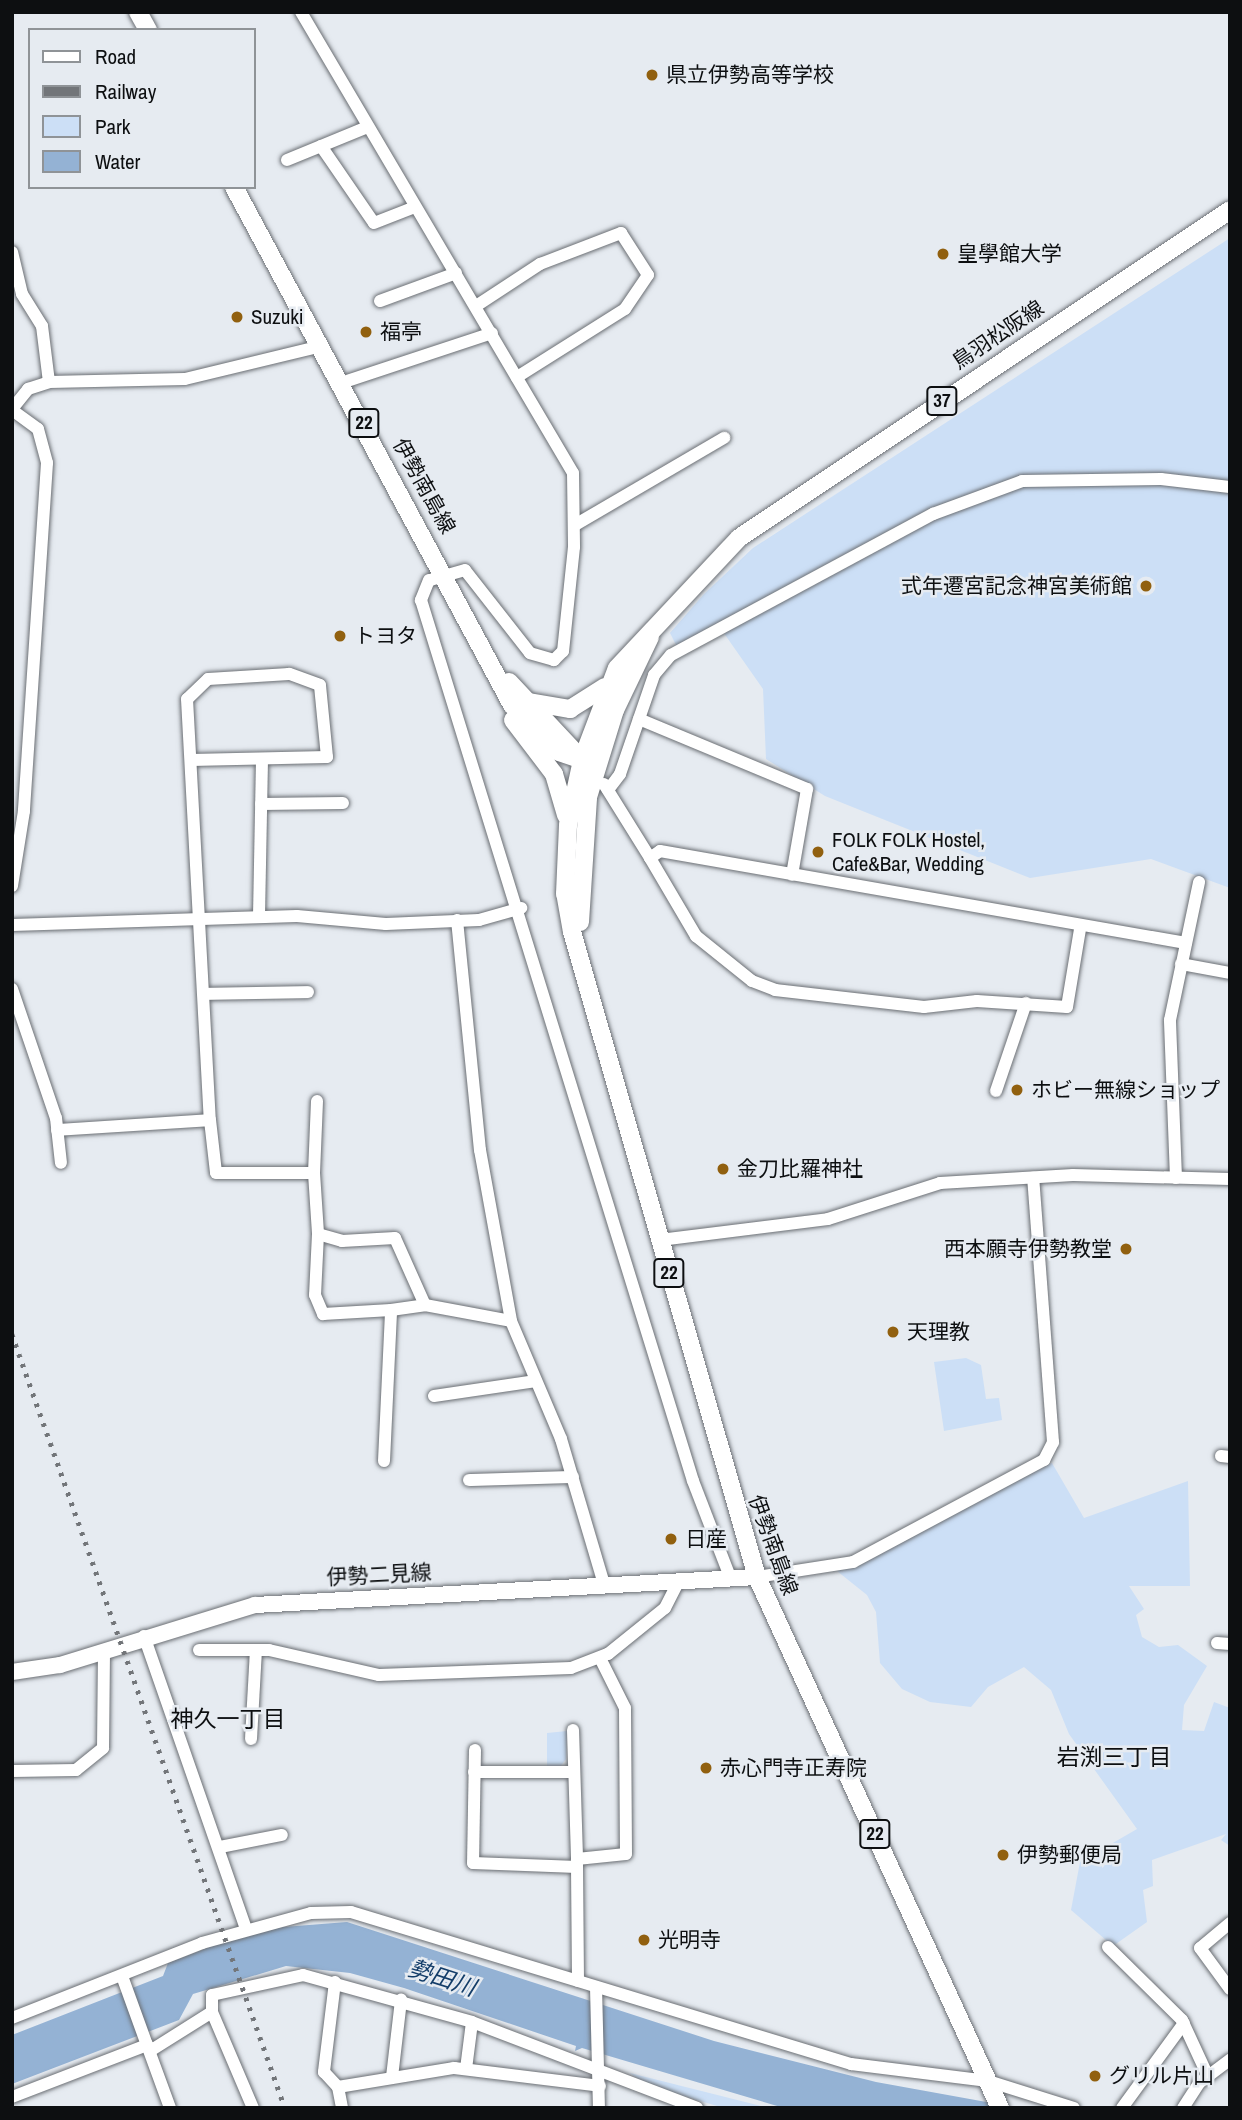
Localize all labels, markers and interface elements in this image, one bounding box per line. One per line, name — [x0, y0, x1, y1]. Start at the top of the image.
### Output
legend — [28, 28, 256, 189]
text: Road — [95, 42, 136, 71]
place label: 県立伊勢高等学校 — [666, 62, 834, 88]
marker: 県立伊勢高等学校 — [644, 67, 660, 83]
text: Railway — [95, 77, 156, 106]
text: Park — [95, 112, 130, 141]
text: Water — [95, 147, 140, 176]
place label: 皇學館大学 — [957, 241, 1062, 267]
marker: 皇學館大学 — [935, 246, 951, 262]
street label: 鳥羽松阪線 — [947, 295, 1049, 375]
place label: Suzuki — [251, 304, 304, 330]
marker: Suzuki — [229, 309, 245, 325]
place label: 福亭 — [380, 319, 422, 345]
marker: 福亭 — [358, 324, 374, 340]
road number: 37 — [926, 386, 958, 416]
road number: 22 — [348, 408, 380, 438]
street label: 伊勢南島線 — [388, 434, 460, 538]
place label: 式年遷宮記念神宮美術館 — [901, 573, 1132, 599]
marker: 式年遷宮記念神宮美術館 — [1138, 578, 1154, 594]
place label: トヨタ — [354, 623, 417, 649]
marker: トヨタ — [332, 628, 348, 644]
place label: FOLK FOLK Hostel, Cafe&Bar, Wedding — [832, 827, 985, 877]
marker: FOLK FOLK Hostel, Cafe&Bar, Wedding — [810, 844, 826, 860]
place label: ホビー無線ショップ — [1031, 1077, 1220, 1103]
marker: ホビー無線ショップ — [1009, 1082, 1025, 1098]
place label: 金刀比羅神社 — [737, 1156, 863, 1182]
marker: 金刀比羅神社 — [715, 1161, 731, 1177]
place label: 西本願寺伊勢教堂 — [944, 1236, 1112, 1262]
marker: 西本願寺伊勢教堂 — [1118, 1241, 1134, 1257]
road number: 22 — [653, 1258, 685, 1288]
place label: 天理教 — [907, 1319, 970, 1345]
marker: 天理教 — [885, 1324, 901, 1340]
street label: 伊勢南島線 — [743, 1491, 803, 1599]
place label: 日産 — [685, 1526, 727, 1552]
marker: 日産 — [663, 1531, 679, 1547]
street label: 伊勢二見線 — [326, 1560, 432, 1590]
district label: 神久一丁目 — [171, 1705, 285, 1733]
district label: 岩渕三丁目 — [1057, 1743, 1171, 1771]
place label: 赤心門寺正寿院 — [720, 1755, 867, 1781]
marker: 赤心門寺正寿院 — [698, 1760, 714, 1776]
road number: 22 — [859, 1818, 891, 1850]
place label: 伊勢郵便局 — [1017, 1842, 1122, 1868]
marker: 伊勢郵便局 — [995, 1847, 1011, 1863]
place label: 光明寺 — [658, 1927, 721, 1953]
marker: 光明寺 — [636, 1932, 652, 1948]
water label: 勢田川 — [405, 1954, 479, 2002]
place label: グリル片山 — [1109, 2063, 1214, 2089]
marker: グリル片山 — [1087, 2068, 1103, 2084]

